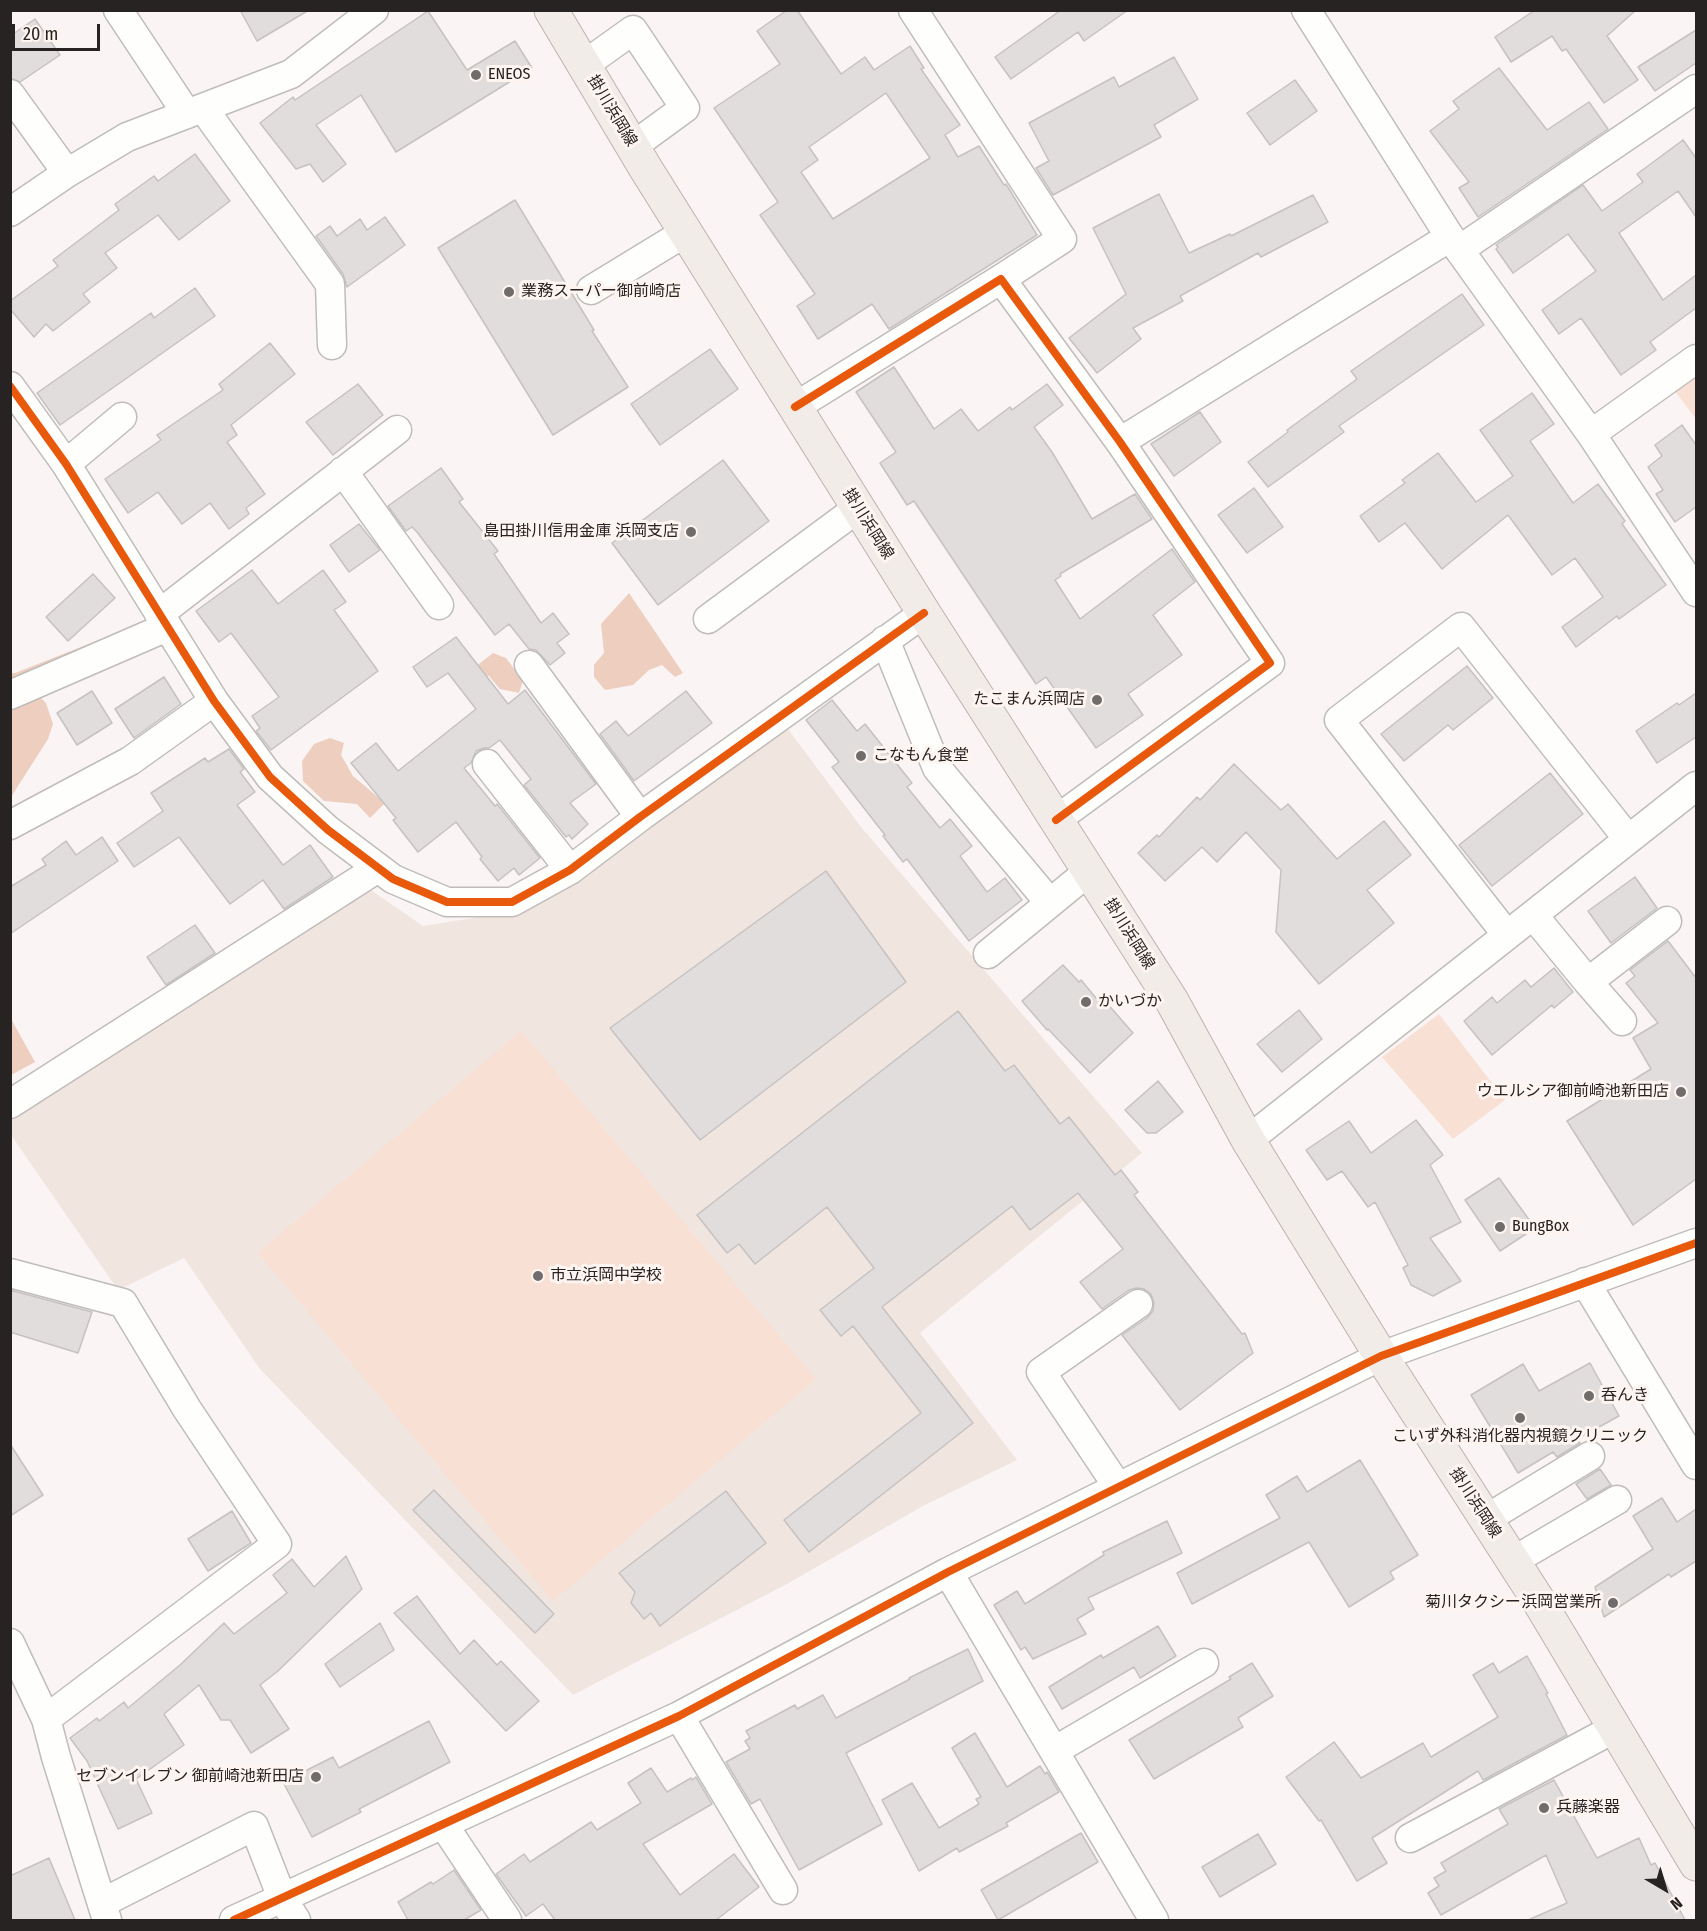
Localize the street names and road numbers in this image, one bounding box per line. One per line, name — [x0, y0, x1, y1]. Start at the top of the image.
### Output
street label: 掛川浜岡線 — [583, 72, 641, 150]
street label: 掛川浜岡線 — [839, 485, 897, 563]
street label: 掛川浜岡線 — [1100, 895, 1158, 973]
street label: 掛川浜岡線 — [1445, 1464, 1505, 1542]

